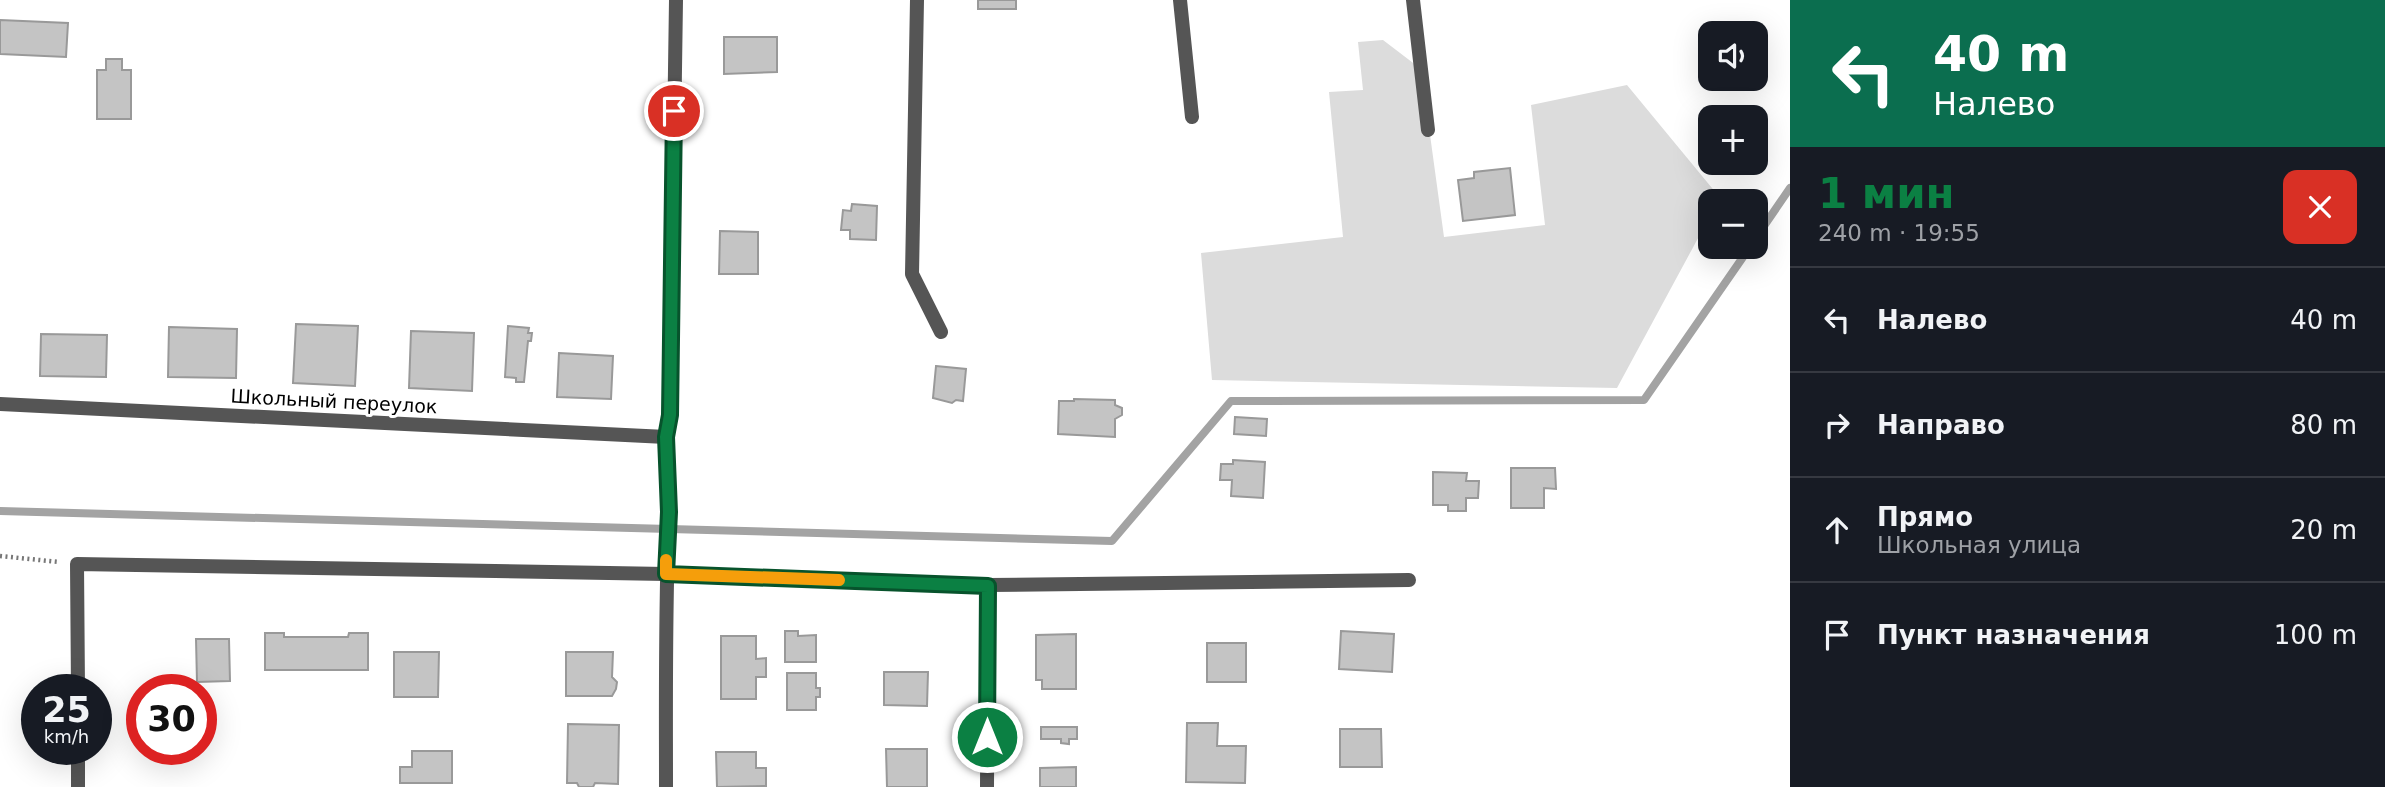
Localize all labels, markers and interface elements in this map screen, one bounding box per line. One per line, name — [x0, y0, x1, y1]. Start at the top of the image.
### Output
map controls — [1698, 21, 1768, 259]
button: sound — [1698, 21, 1768, 91]
text: 40 m — [1933, 26, 2069, 83]
icon: left — [1818, 28, 1909, 119]
pin — [644, 81, 704, 141]
text: Налево — [1933, 85, 2055, 123]
icon: arrive — [655, 92, 693, 130]
button: + — [1698, 105, 1768, 175]
text: 1 мин — [1818, 169, 1955, 218]
button: close — [2283, 170, 2357, 244]
button: − — [1698, 189, 1768, 259]
text: 240 m · 19:55 — [1818, 220, 1980, 246]
icon: left — [1818, 301, 1856, 339]
text: Налево — [1877, 305, 1987, 335]
text: 40 m — [2290, 305, 2357, 335]
street label: Школьный переулок — [230, 385, 438, 417]
icon: right — [1818, 406, 1856, 444]
text: Направо — [1877, 410, 2005, 440]
text: 80 m — [2290, 410, 2357, 440]
text: Прямо — [1877, 502, 1973, 532]
icon: ahead — [1818, 511, 1856, 549]
text: 20 m — [2290, 515, 2357, 545]
text: Школьная улица — [1877, 532, 2081, 558]
icon: arrive — [1818, 616, 1856, 654]
text: Пункт назначения — [1877, 620, 2150, 650]
text: 100 m — [2274, 620, 2357, 650]
speed limit sign: 30 — [126, 674, 217, 765]
text: 25 — [42, 690, 91, 730]
position arrow — [950, 700, 1024, 774]
text: km/h — [44, 726, 89, 747]

